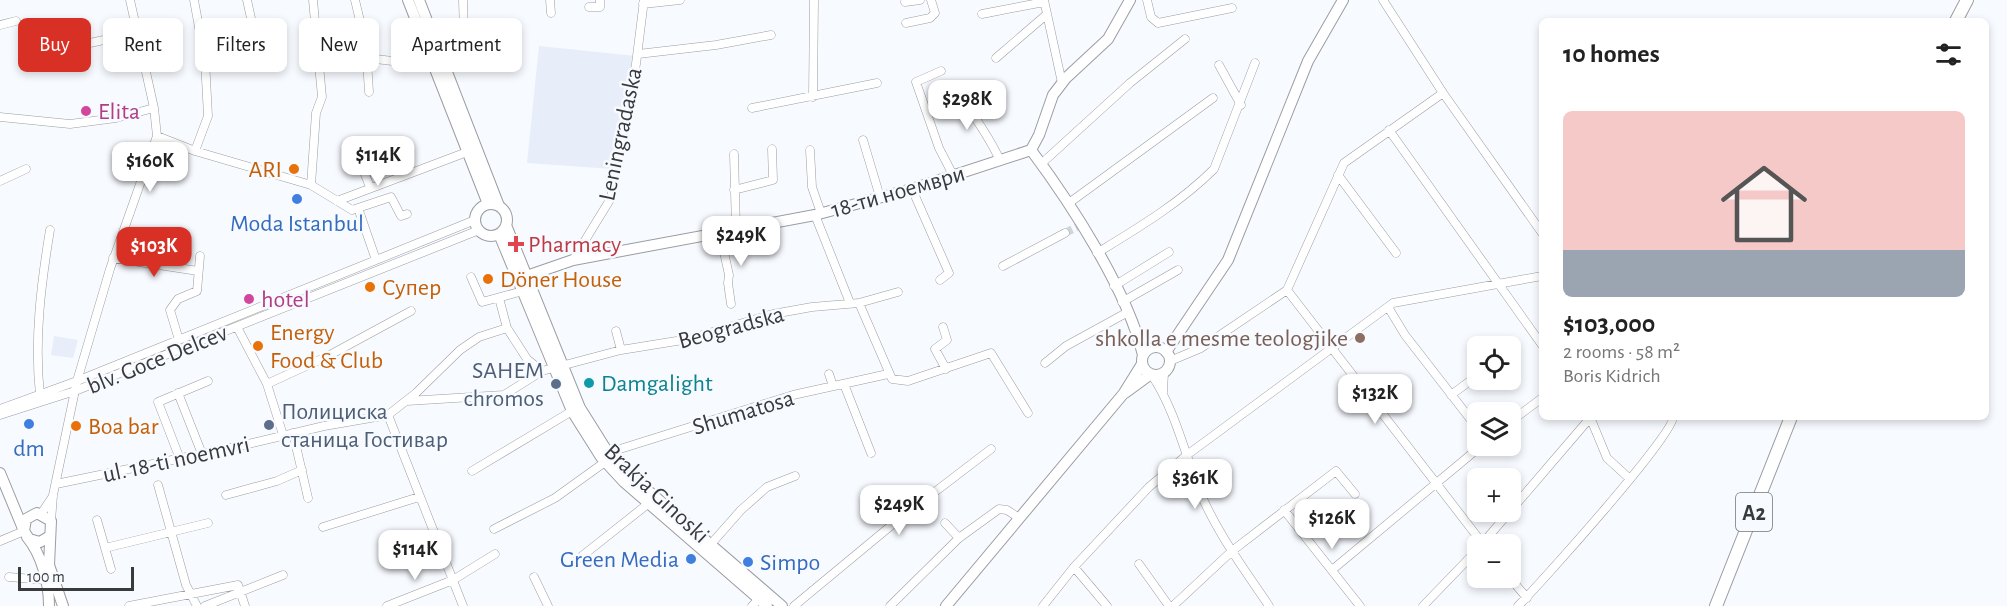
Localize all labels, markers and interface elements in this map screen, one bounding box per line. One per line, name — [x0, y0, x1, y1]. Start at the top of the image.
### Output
chip: Buy — [18, 18, 91, 72]
chip: Rent — [103, 18, 183, 72]
chip: Filters — [195, 18, 287, 72]
chip: New — [299, 18, 379, 72]
chip: Apartment — [391, 18, 522, 72]
icon: filters — [1932, 38, 1965, 71]
text: 10 homes — [1563, 41, 1660, 67]
street label: Leningradaska — [595, 65, 647, 203]
pin: $298K — [925, 80, 1009, 131]
text: $298K — [942, 89, 992, 109]
place label: Elita — [98, 100, 140, 124]
marker: Elita — [79, 104, 93, 118]
pin: $114K — [336, 136, 420, 187]
pin: $160K — [108, 142, 192, 193]
text: $114K — [355, 145, 401, 165]
icon: home — [1710, 150, 1818, 258]
text: $160K — [126, 151, 174, 171]
place label: ARI — [248, 158, 282, 182]
street label: 18-ти ноември — [829, 161, 968, 223]
marker: ARI — [287, 162, 301, 176]
marker: Moda Istanbul — [290, 192, 304, 206]
place label: Moda Istanbul — [230, 212, 364, 236]
pin: $249K — [699, 216, 783, 267]
text: $249K — [716, 225, 766, 245]
pin: $103K — [112, 227, 196, 278]
place label: Pharmacy — [528, 233, 621, 257]
text: $103K — [131, 236, 177, 256]
marker: Pharmacy — [509, 237, 523, 251]
place label: Döner House — [500, 268, 622, 292]
marker: Döner House — [481, 272, 495, 286]
place label: Супер — [382, 276, 441, 300]
marker: Супер — [363, 280, 377, 294]
place label: hotel — [261, 288, 310, 312]
marker: hotel — [242, 292, 256, 306]
street label: Beogradska — [676, 302, 787, 354]
text: $103,000 — [1563, 311, 1655, 337]
street label: blv. Goce Delcev — [84, 321, 231, 399]
place label: Energy Food & Club — [270, 321, 383, 373]
place label: shkolla e mesme teologjike — [1095, 327, 1348, 351]
marker: shkolla e mesme teologjike — [1353, 331, 1367, 345]
map controls — [1467, 336, 1521, 588]
button: locate — [1467, 336, 1521, 390]
marker: Energy Food & Club — [251, 339, 265, 353]
text: 2 rooms · 58 m² — [1563, 342, 1680, 362]
place label: SAHEM chromos — [463, 359, 544, 411]
text: Boris Kidrich — [1563, 366, 1661, 386]
place label: Damgalight — [601, 372, 713, 396]
pin: $132K — [1333, 374, 1417, 425]
marker: Damgalight — [582, 376, 596, 390]
marker: SAHEM chromos — [549, 377, 563, 391]
text: $132K — [1352, 383, 1398, 403]
street label: Shumatosa — [690, 386, 797, 440]
place label: Полициска станица Гостивар — [281, 400, 448, 452]
button: layers — [1467, 402, 1521, 456]
place label: Boa bar — [88, 415, 159, 439]
marker: dm — [22, 417, 36, 431]
marker: Полициска станица Гостивар — [262, 418, 276, 432]
marker: Boa bar — [69, 419, 83, 433]
street label: ul. 18-ti noemvri — [100, 433, 252, 487]
place label: dm — [13, 437, 45, 461]
street label: Brakja Ginoski — [599, 439, 713, 548]
pin: $361K — [1153, 459, 1237, 510]
text: $361K — [1172, 468, 1218, 488]
button: + — [1467, 468, 1521, 522]
pin: $249K — [857, 485, 941, 536]
road number: A2 — [1736, 493, 1772, 531]
text: $249K — [874, 494, 924, 514]
pin: $126K — [1290, 499, 1374, 550]
text: $126K — [1309, 508, 1355, 528]
pin: $114K — [373, 530, 457, 581]
button: − — [1467, 534, 1521, 588]
text: $114K — [392, 539, 438, 559]
place label: Green Media — [560, 548, 679, 572]
place label: Simpo — [760, 551, 820, 575]
marker: Green Media — [684, 552, 698, 566]
marker: Simpo — [741, 555, 755, 569]
scale bar — [18, 564, 134, 592]
text: 100 m — [27, 569, 65, 585]

